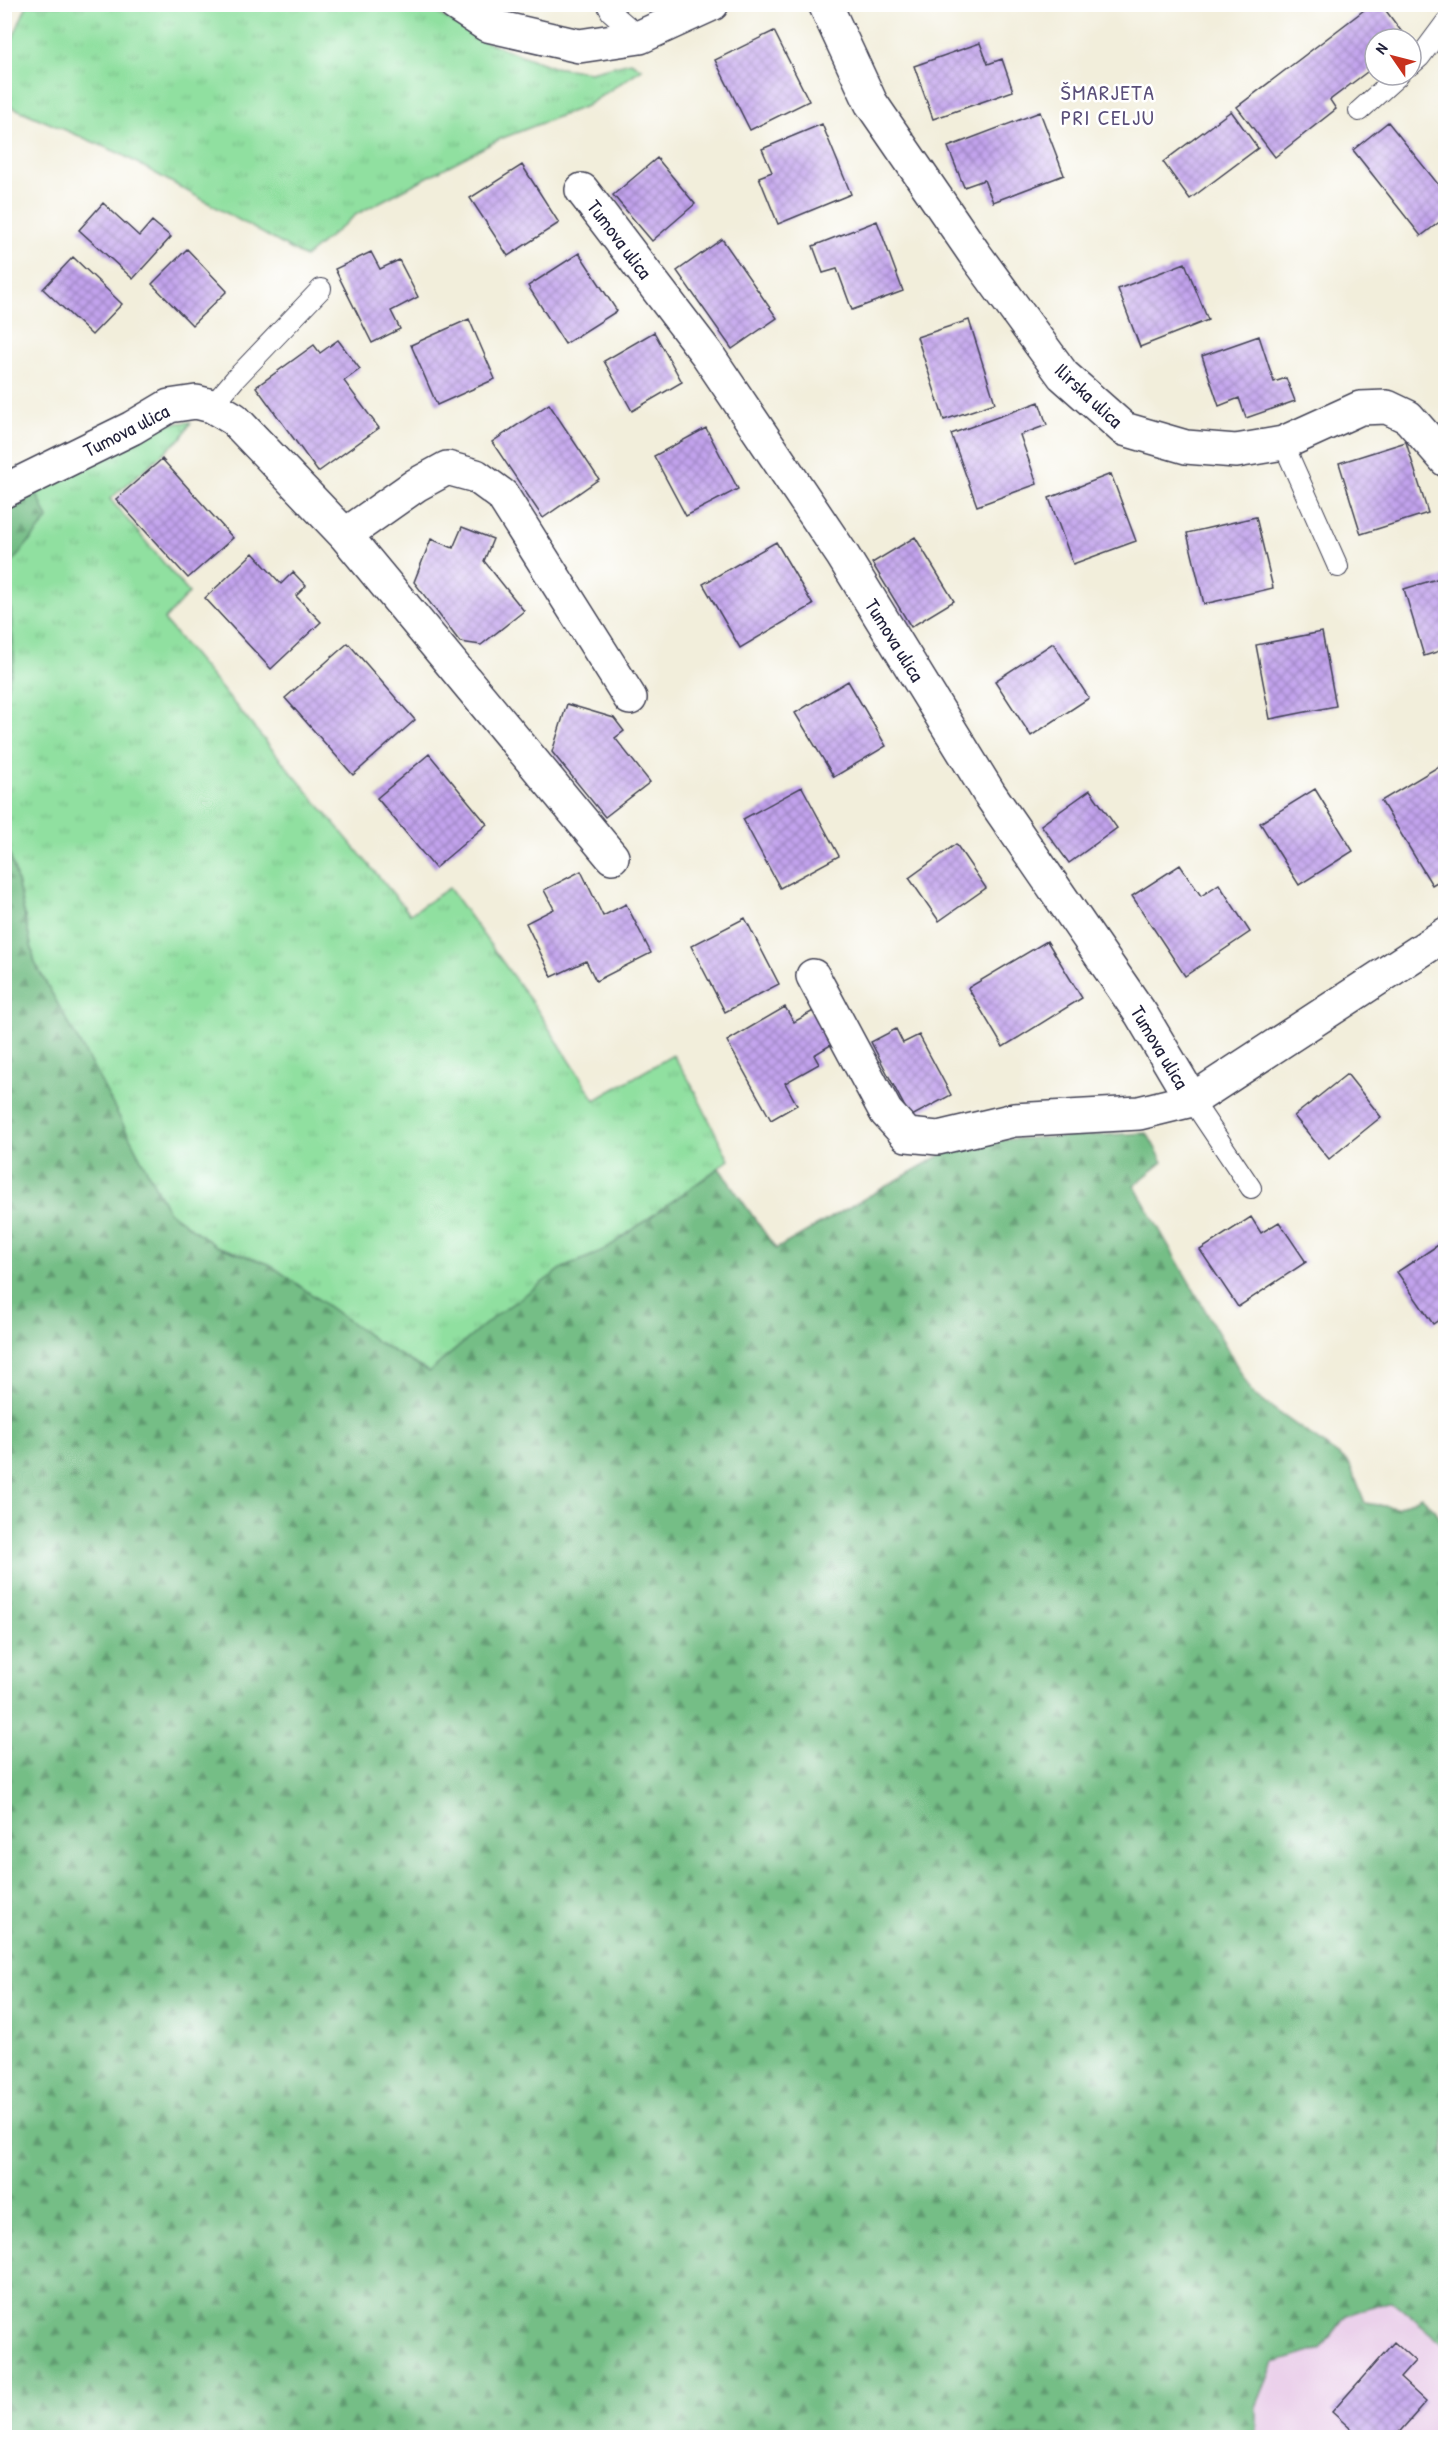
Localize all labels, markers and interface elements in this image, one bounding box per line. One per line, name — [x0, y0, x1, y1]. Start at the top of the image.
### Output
north arrow — [1363, 27, 1423, 87]
text: N — [1369, 38, 1392, 58]
district label: ŠMARJETA PRI CELJU — [1061, 77, 1155, 132]
street label: Tumova ulica — [581, 194, 659, 284]
street label: Ilirska ulica — [1049, 356, 1129, 434]
street label: Tumova ulica — [78, 397, 174, 463]
street label: Tumova ulica — [859, 593, 931, 687]
street label: Tumova ulica — [1125, 1000, 1196, 1094]

